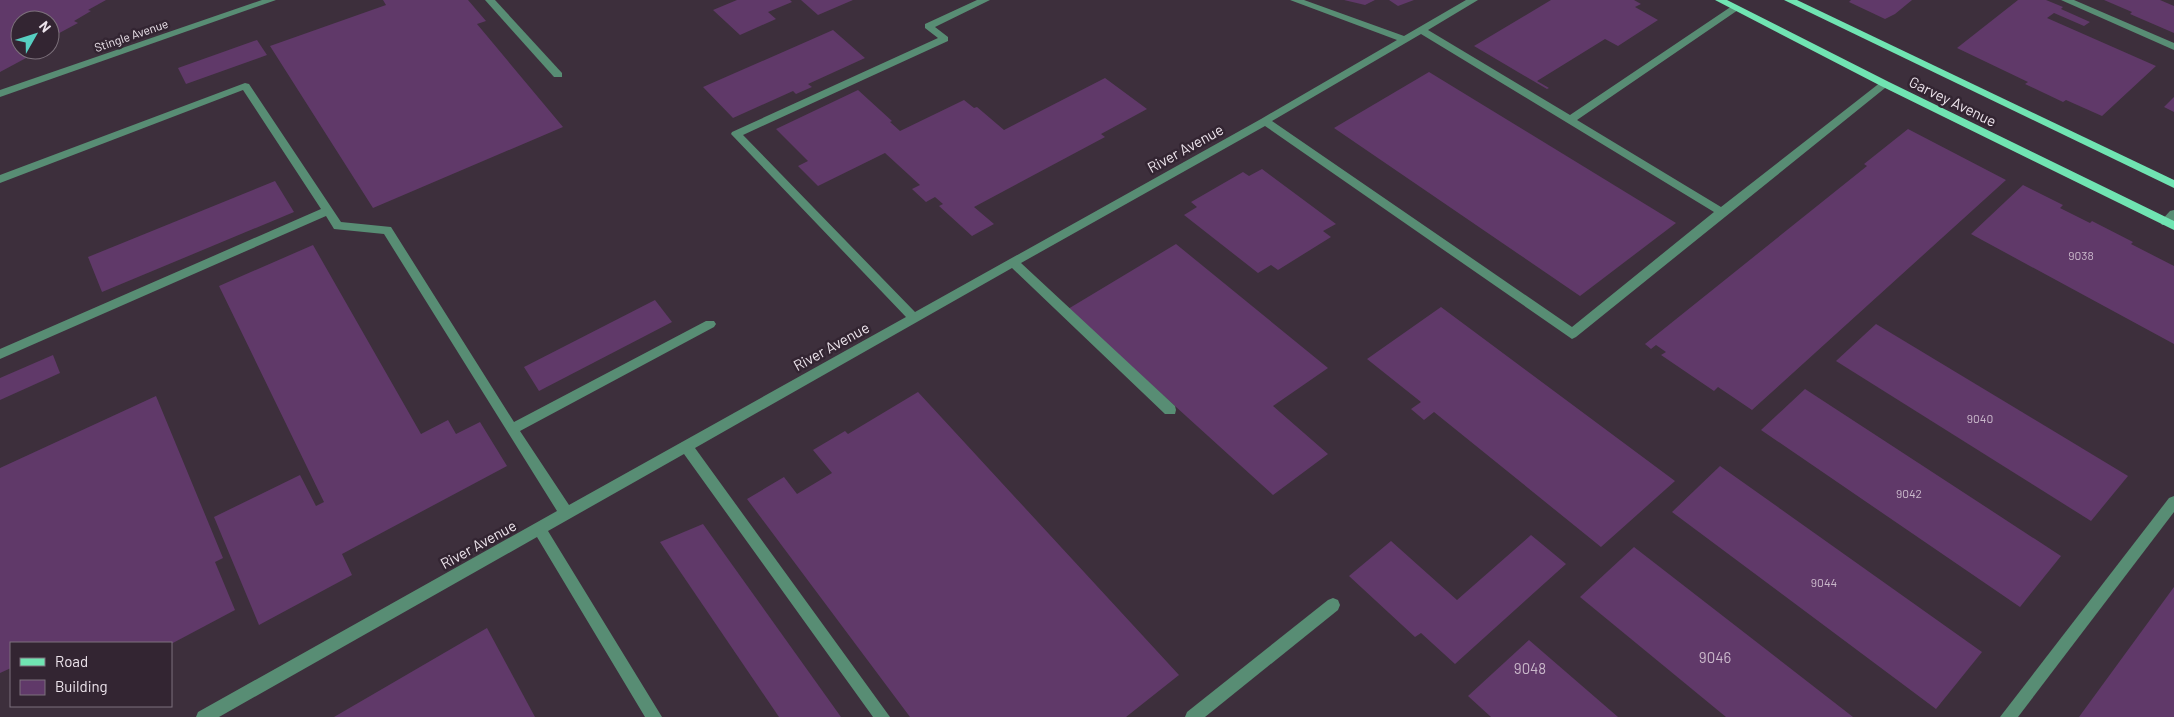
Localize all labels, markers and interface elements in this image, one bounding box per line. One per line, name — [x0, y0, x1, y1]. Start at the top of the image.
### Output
north arrow — [10, 10, 60, 60]
street label: Stingle Avenue — [92, 16, 170, 54]
text: N — [36, 18, 55, 35]
street label: Garvey Avenue — [1906, 72, 2000, 130]
street label: River Avenue — [1144, 120, 1226, 176]
house number: 9038 — [2068, 248, 2094, 262]
street label: River Avenue — [790, 318, 872, 374]
house number: 9040 — [1967, 411, 1993, 425]
house number: 9042 — [1896, 486, 1922, 500]
street label: River Avenue — [437, 516, 519, 572]
house number: 9044 — [1811, 575, 1837, 589]
legend — [10, 642, 172, 707]
house number: 9046 — [1699, 648, 1731, 666]
text: Road — [55, 652, 88, 670]
house number: 9048 — [1514, 659, 1546, 677]
text: Building — [55, 677, 108, 695]

